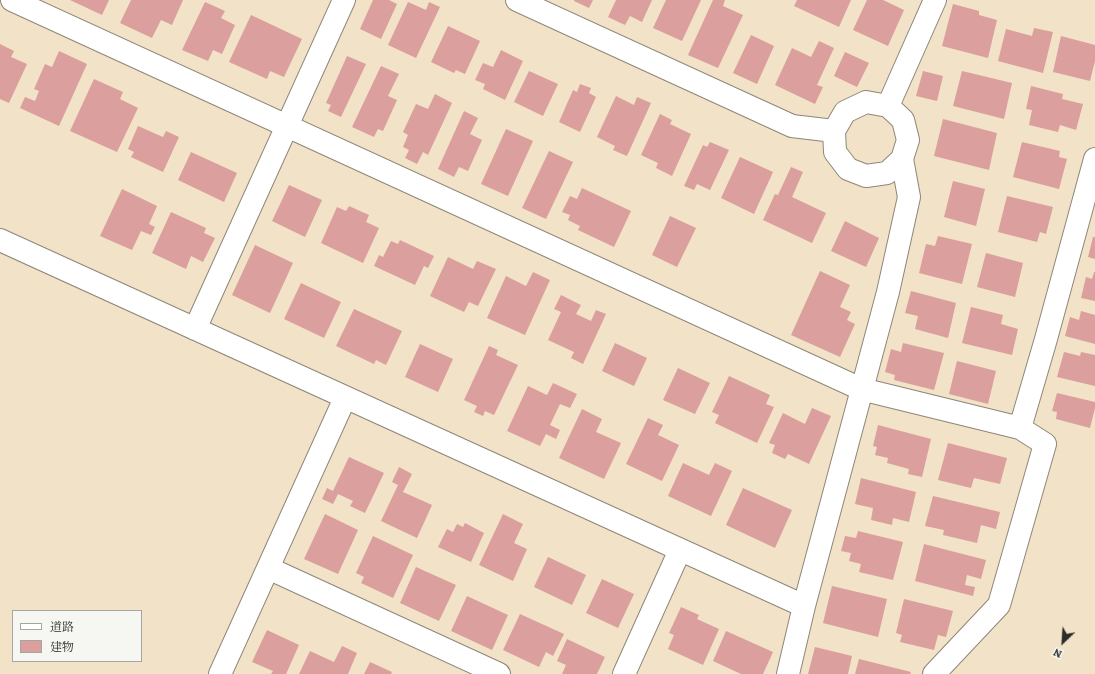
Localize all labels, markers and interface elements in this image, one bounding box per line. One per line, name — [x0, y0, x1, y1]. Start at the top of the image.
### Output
legend — [12, 610, 142, 662]
text: 道路 — [50, 619, 74, 635]
north arrow — [1043, 622, 1083, 662]
text: 建物 — [50, 639, 74, 655]
text: N — [1051, 645, 1065, 662]

